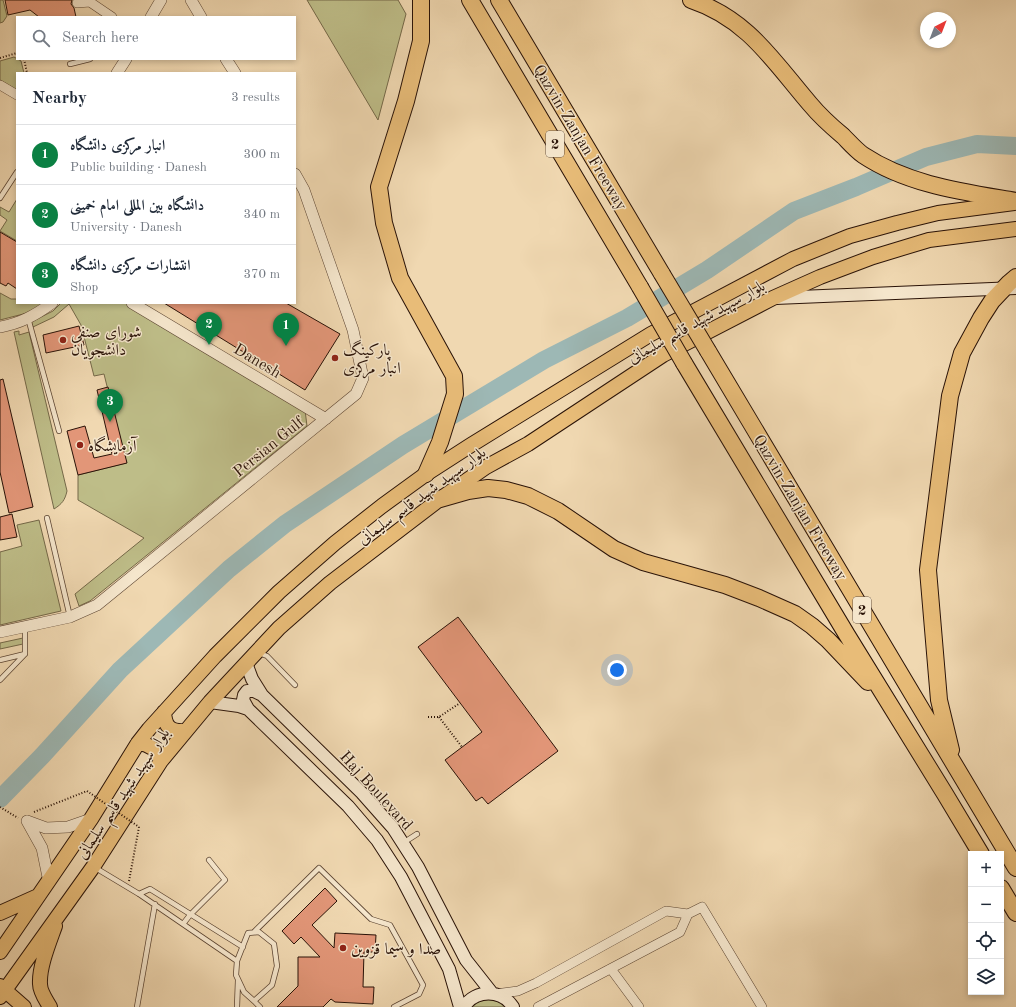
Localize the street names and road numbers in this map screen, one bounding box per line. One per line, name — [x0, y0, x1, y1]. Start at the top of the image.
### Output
street label: Qazvin-Zanjan Freeway — [529, 62, 629, 214]
road number: 2 — [546, 131, 564, 157]
street label: بلوار سپهبد شهید قاسم سلیمانی — [626, 278, 772, 373]
street label: Danesh — [231, 341, 284, 382]
street label: Persian Gulf — [231, 414, 308, 481]
street label: Qazvin-Zanjan Freeway — [749, 432, 849, 584]
street label: بلوار سپهبد شهید قاسم سلیمانی — [355, 445, 493, 554]
road number: 2 — [853, 597, 871, 623]
street label: بلوار سپهبد شهید قاسم سلیمانی — [74, 726, 179, 866]
street label: Haj Boulevard — [336, 749, 415, 834]

